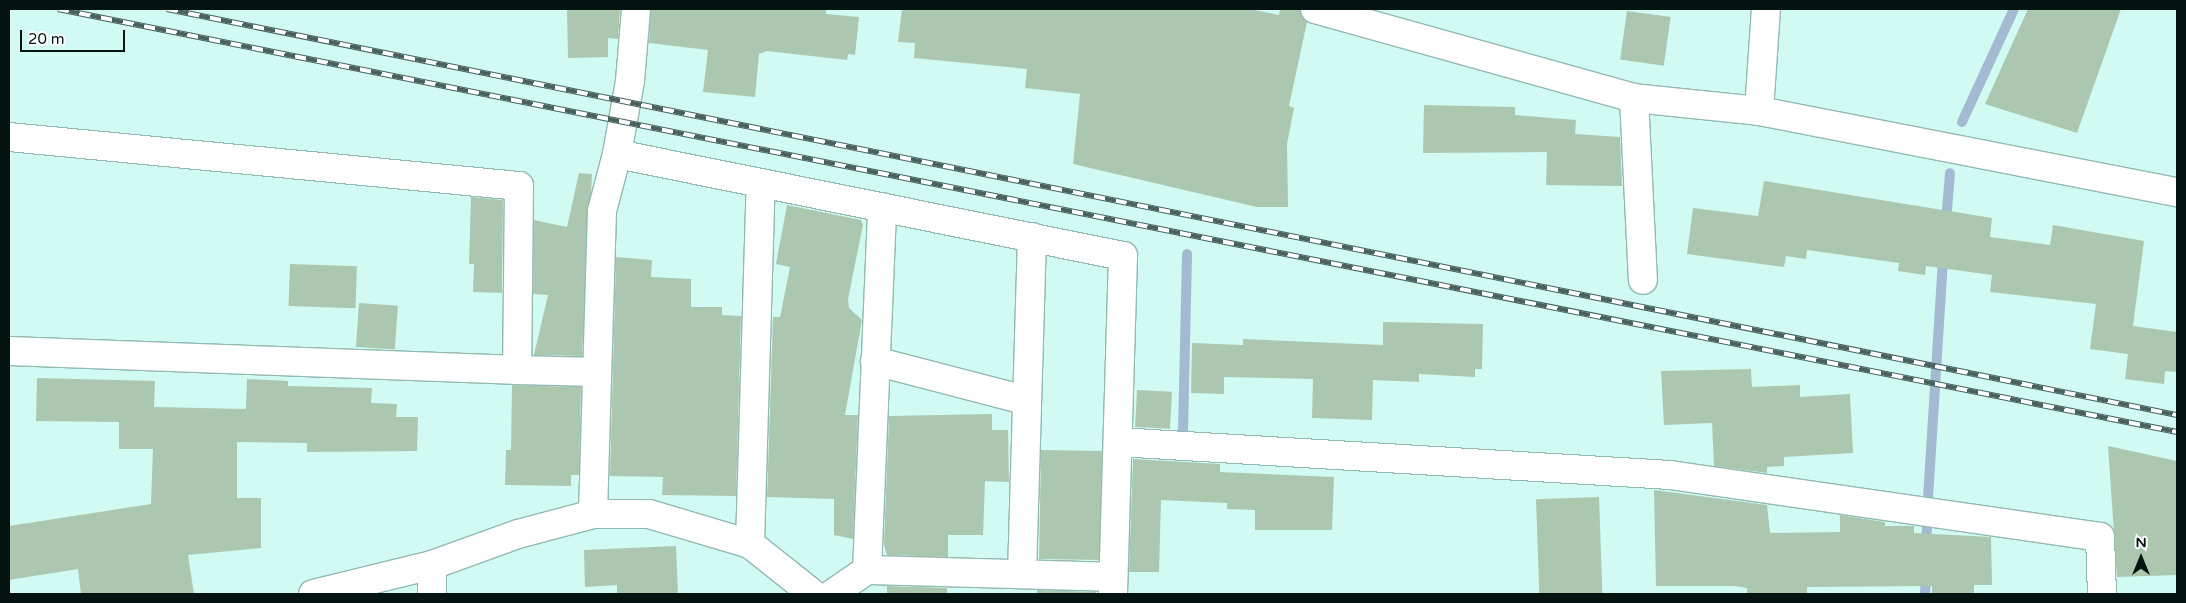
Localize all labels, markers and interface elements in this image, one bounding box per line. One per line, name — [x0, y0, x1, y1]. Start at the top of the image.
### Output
scale bar — [22, 20, 128, 52]
text: 20 m — [28, 30, 65, 48]
north arrow — [2116, 533, 2166, 583]
text: N — [2135, 534, 2147, 551]

